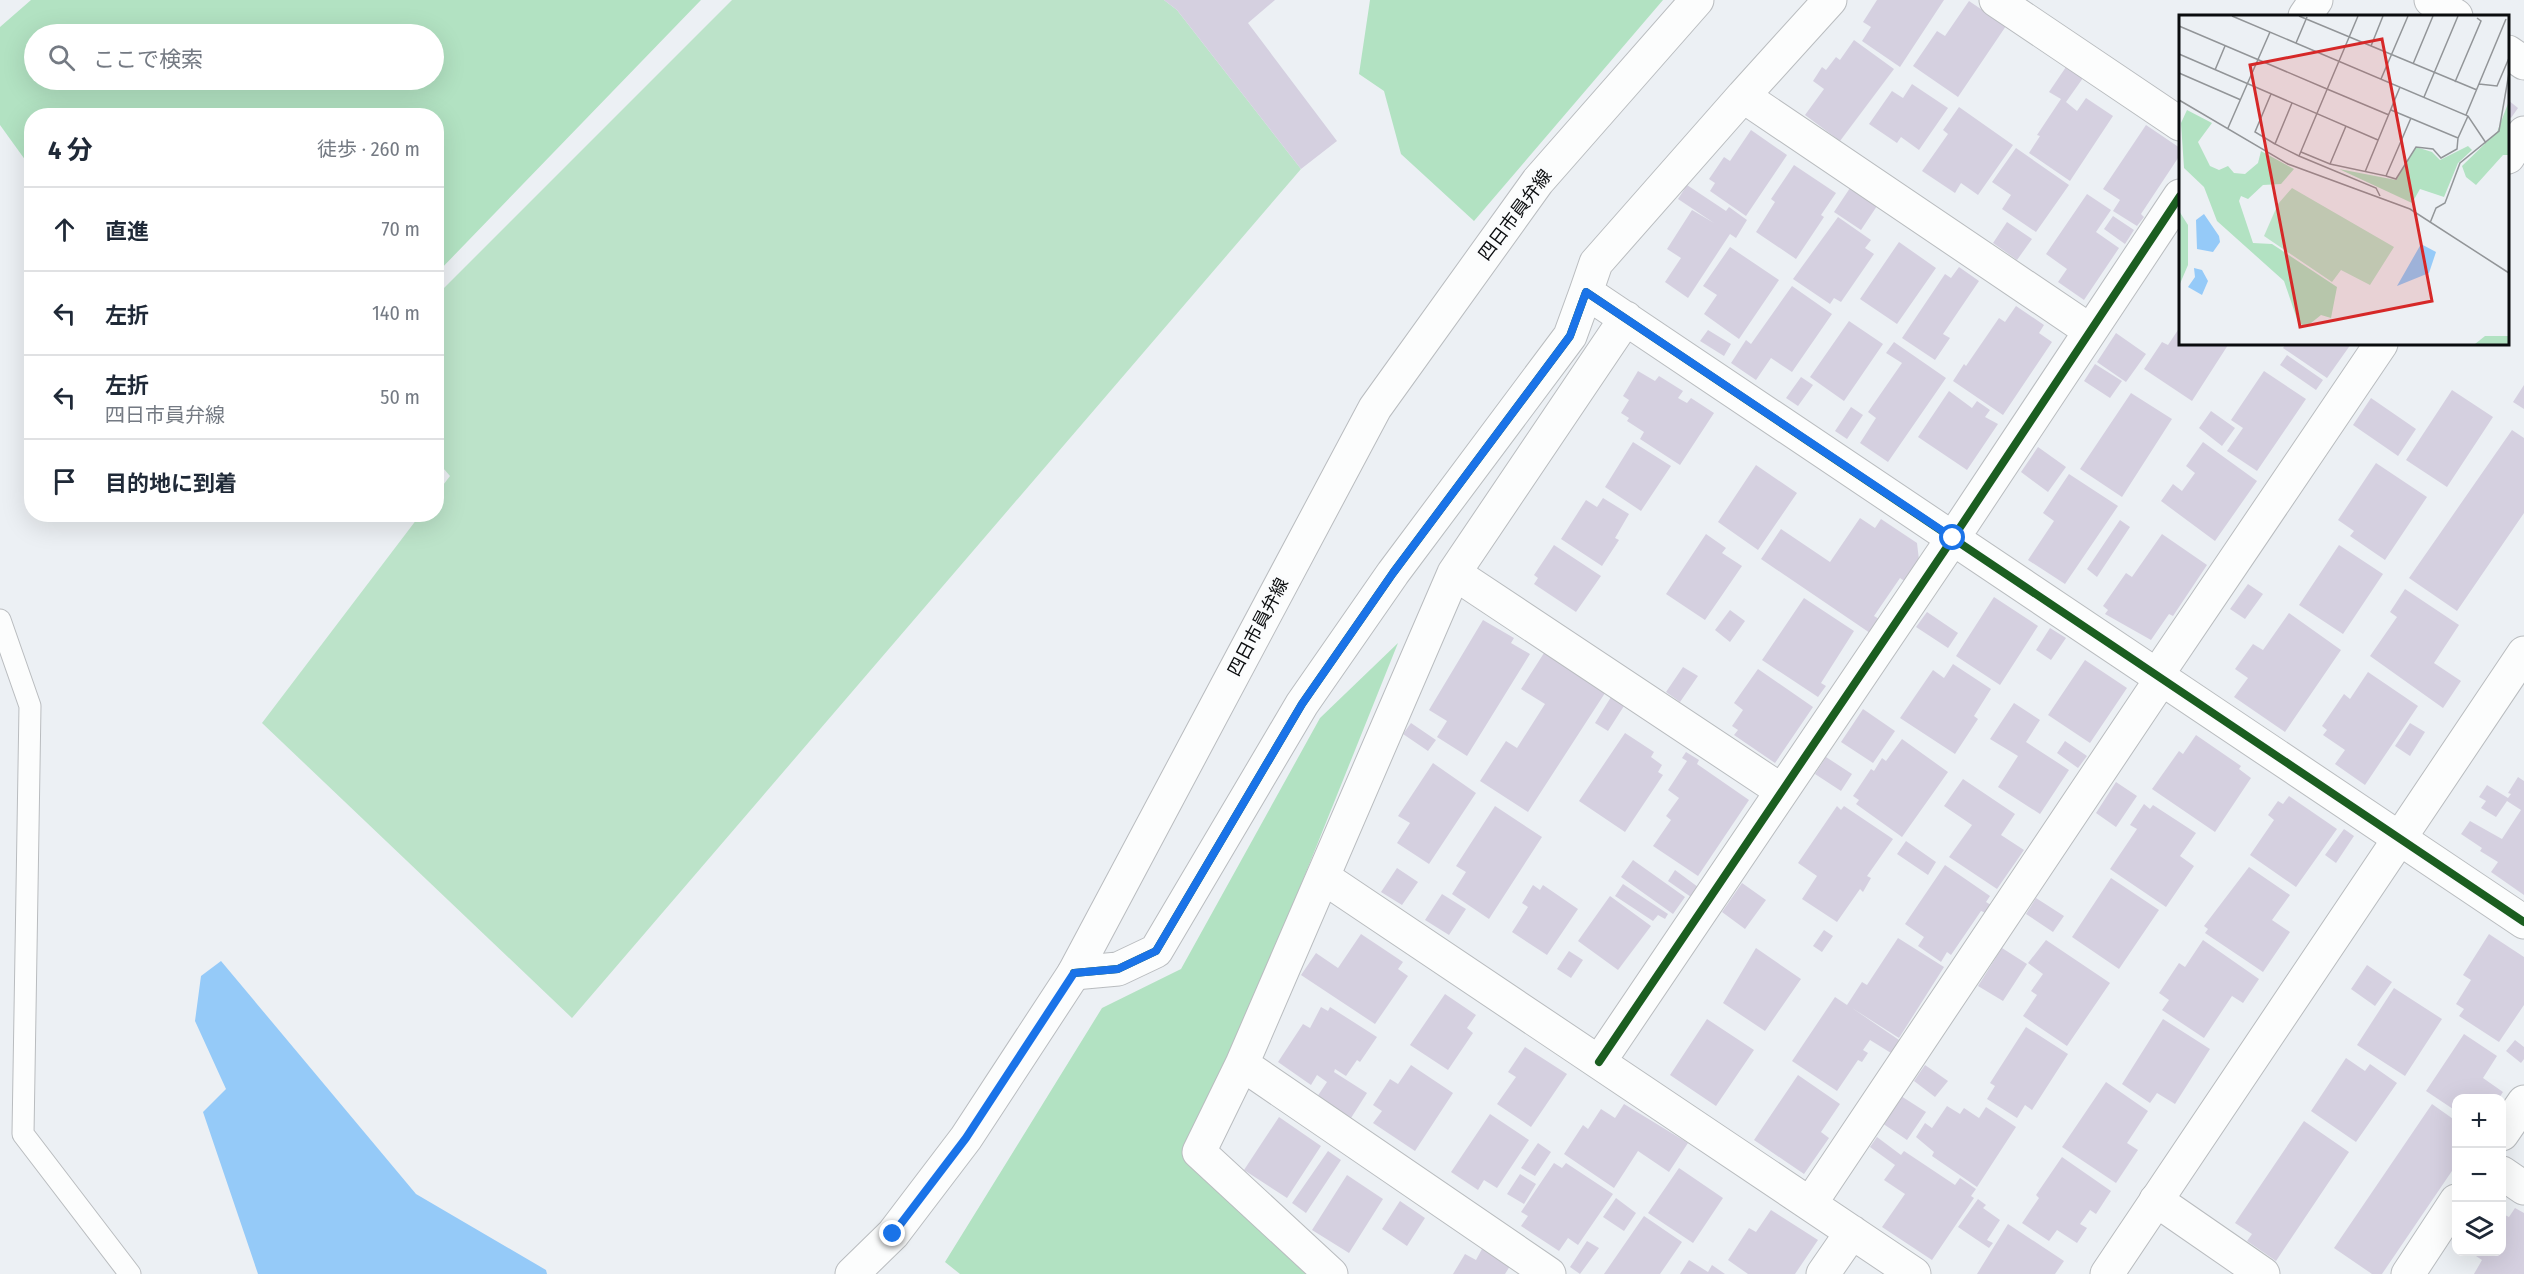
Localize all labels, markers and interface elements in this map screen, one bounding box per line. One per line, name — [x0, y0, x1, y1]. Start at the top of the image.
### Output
inset map — [2179, 15, 2509, 345]
search box — [24, 24, 444, 90]
icon: search — [45, 41, 78, 74]
text: ここで検索 — [93, 46, 203, 73]
text: 4 分 — [48, 135, 93, 166]
text: 徒歩 · 260 m — [317, 137, 420, 161]
street label: 四日市員弁線 — [1474, 165, 1556, 265]
icon: ahead — [48, 213, 81, 246]
text: 70 m — [382, 217, 420, 241]
text: 直進 — [105, 218, 149, 245]
icon: left — [48, 297, 81, 330]
text: 140 m — [372, 301, 420, 325]
text: 左折 — [105, 302, 149, 329]
text: 左折 — [105, 372, 149, 399]
icon: left — [48, 381, 81, 414]
text: 50 m — [380, 385, 420, 409]
text: 四日市員弁線 — [105, 403, 225, 427]
icon: arrive — [48, 465, 81, 498]
text: 目的地に到着 — [105, 470, 237, 497]
route start — [1939, 524, 1965, 550]
street label: 四日市員弁線 — [1223, 574, 1293, 680]
map controls — [2452, 1094, 2506, 1256]
button: + — [2452, 1094, 2506, 1148]
button: − — [2452, 1148, 2506, 1202]
button: layers — [2452, 1202, 2506, 1256]
route end — [879, 1220, 905, 1246]

